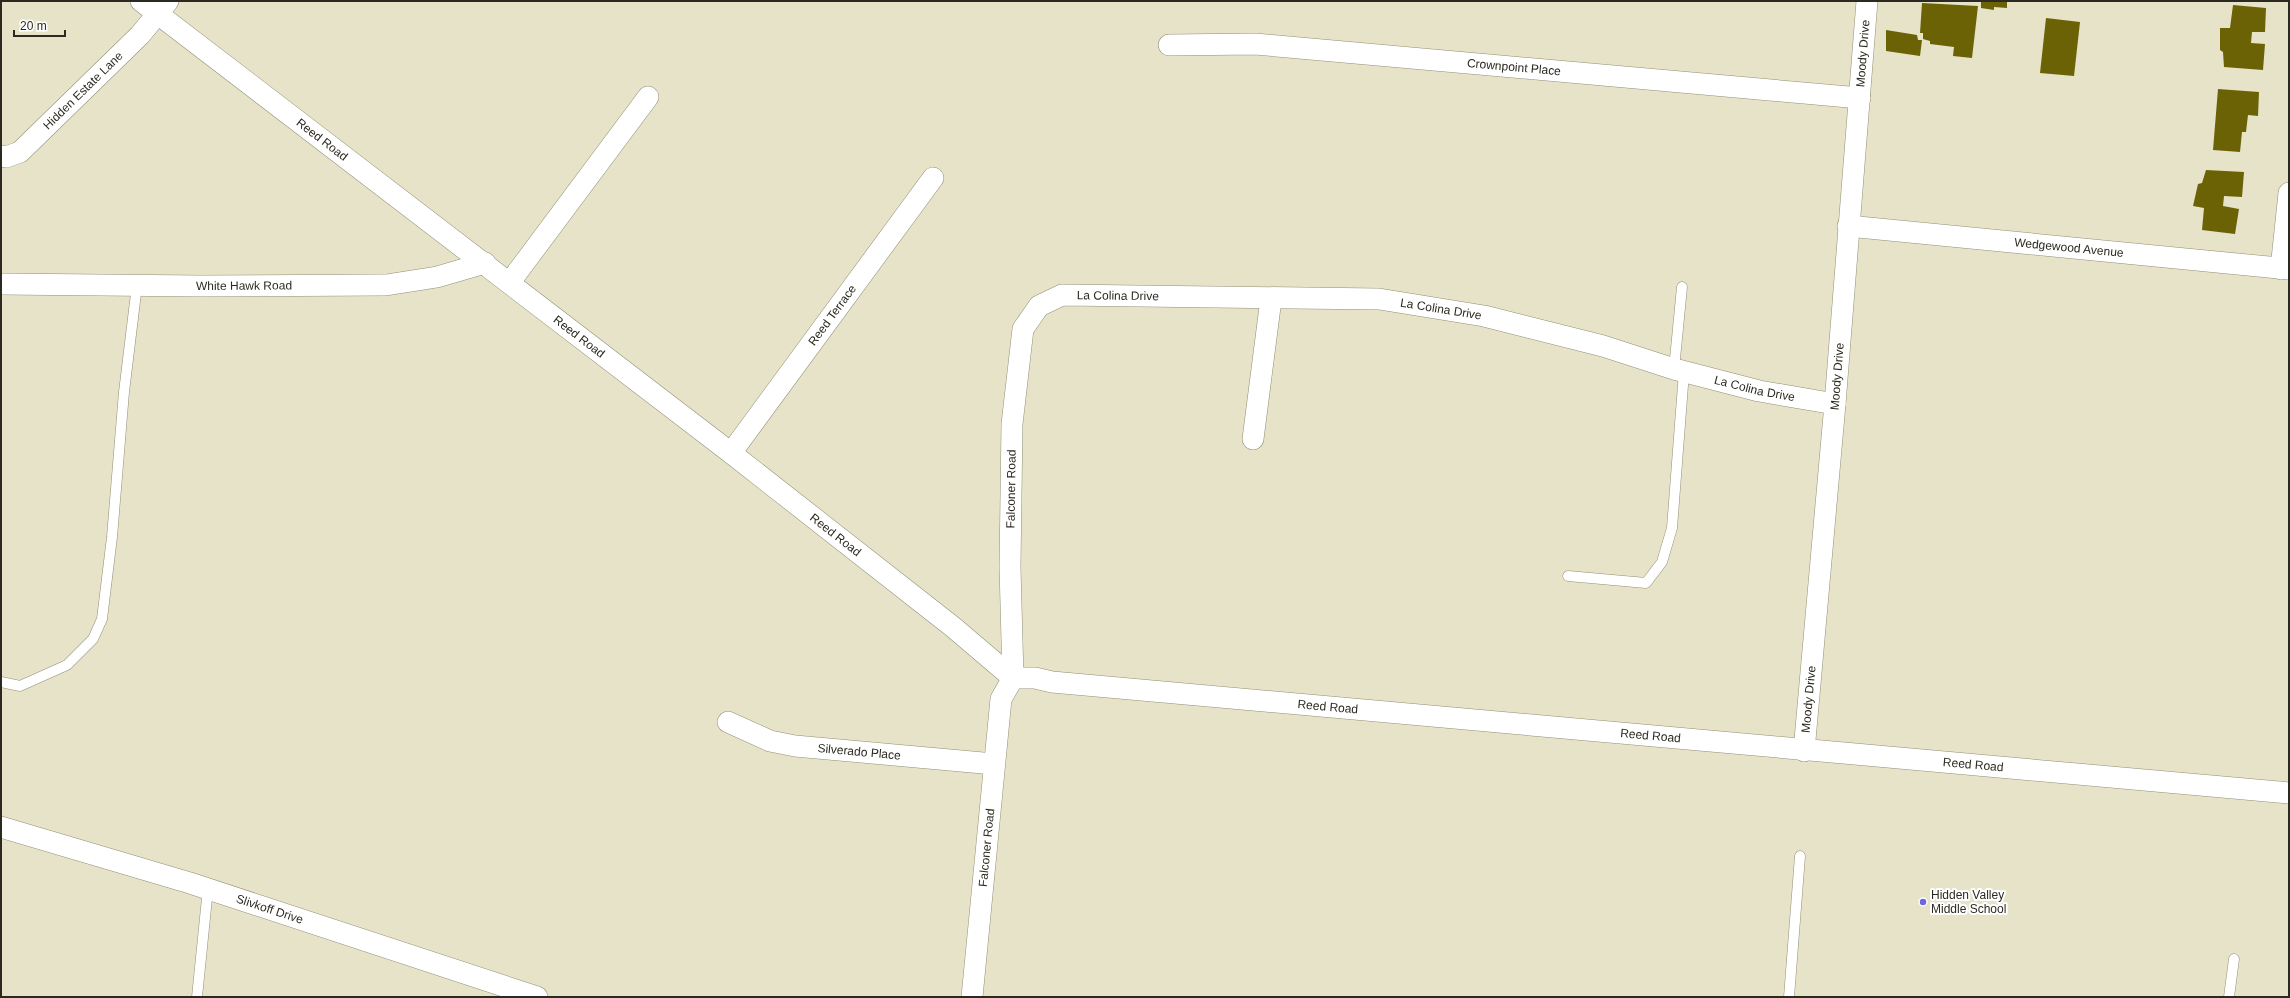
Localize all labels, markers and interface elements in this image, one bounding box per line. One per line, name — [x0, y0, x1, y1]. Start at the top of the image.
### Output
scale bar — [14, 12, 65, 38]
text: 20 m — [20, 19, 47, 33]
street label: Moody Drive — [1853, 19, 1873, 88]
street label: Hidden Estate Lane — [40, 48, 126, 132]
street label: Crownpoint Place — [1466, 56, 1562, 78]
street label: Reed Road — [294, 116, 350, 164]
street label: Wedgewood Avenue — [2014, 235, 2125, 260]
street label: White Hawk Road — [196, 279, 292, 293]
street label: Reed Terrace — [805, 282, 859, 348]
street label: La Colina Drive — [1077, 288, 1159, 303]
street label: La Colina Drive — [1399, 296, 1483, 323]
street label: Reed Road — [551, 313, 608, 361]
street label: Moody Drive — [1827, 342, 1847, 411]
street label: La Colina Drive — [1713, 373, 1796, 404]
street label: Falconer Road — [1004, 450, 1019, 529]
street label: Reed Road — [807, 511, 864, 559]
street label: Moody Drive — [1799, 665, 1819, 733]
street label: Reed Road — [1297, 697, 1359, 716]
street label: Reed Road — [1620, 726, 1681, 745]
street label: Silverado Place — [817, 741, 902, 763]
street label: Reed Road — [1942, 755, 2004, 774]
street label: Falconer Road — [976, 808, 997, 888]
place label: Hidden Valley Middle School — [1931, 888, 2006, 916]
street label: Slivkoff Drive — [234, 892, 305, 927]
marker: Hidden Valley Middle School — [1918, 897, 1928, 907]

